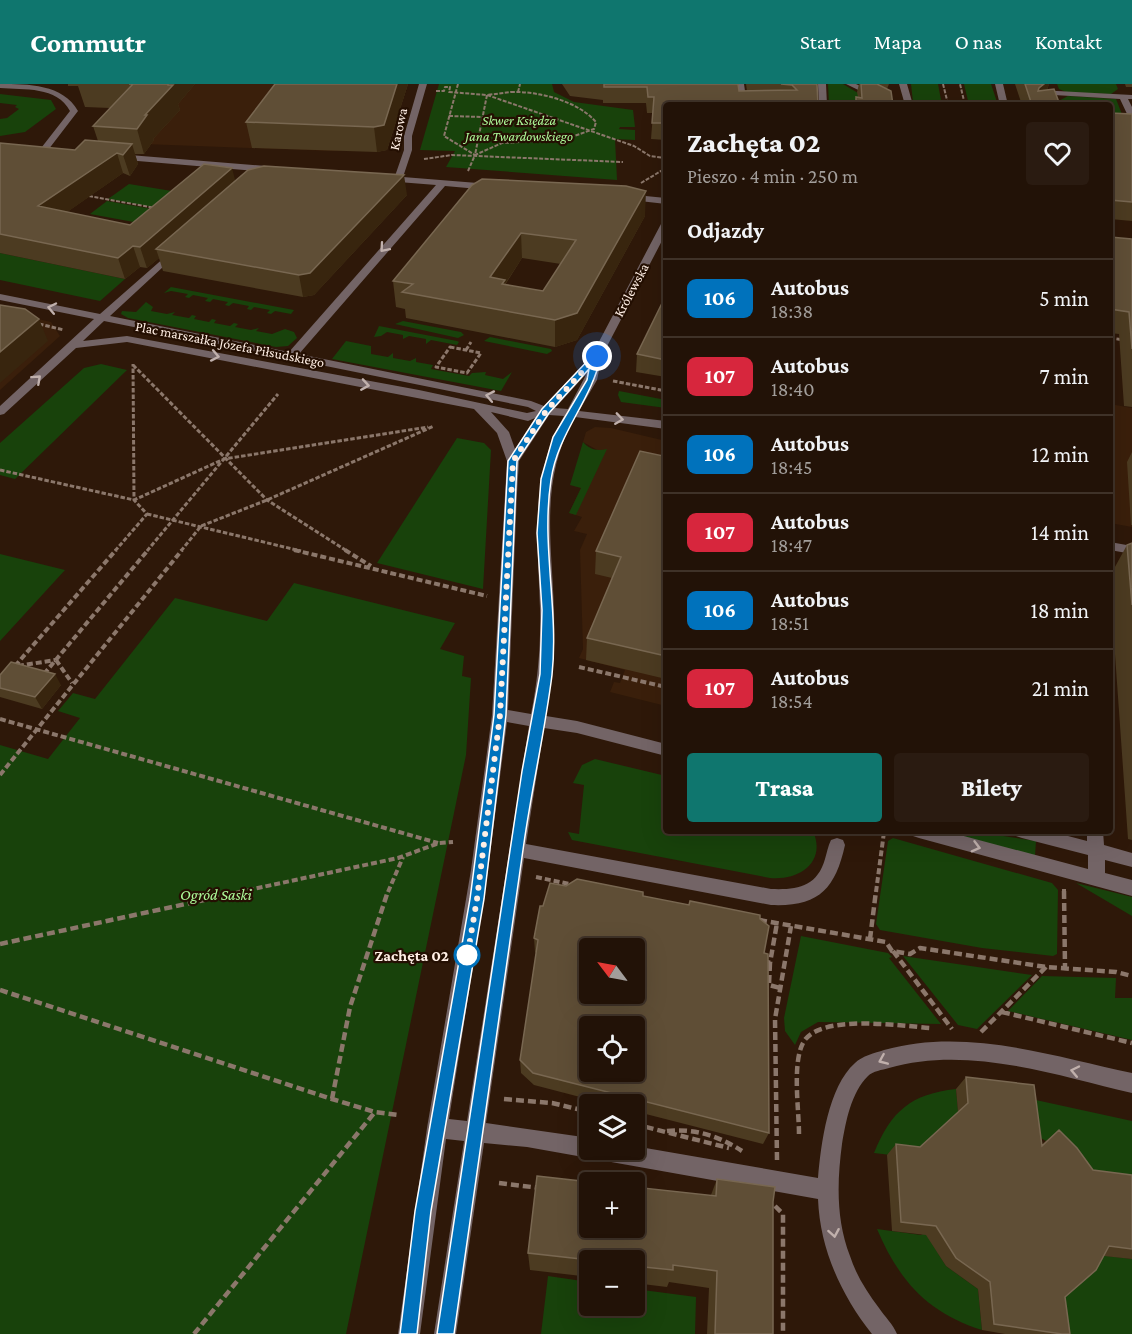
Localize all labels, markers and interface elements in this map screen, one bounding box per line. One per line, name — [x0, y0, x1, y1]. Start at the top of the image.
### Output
text: Commutr — [30, 27, 146, 58]
text: Start — [800, 30, 841, 54]
text: Mapa — [874, 30, 922, 54]
text: O nas — [955, 30, 1002, 54]
text: Kontakt — [1035, 30, 1102, 54]
street label: Karowa — [386, 106, 410, 152]
park label: Skwer Księdza Jana Twardowskiego — [462, 112, 573, 144]
button: heart — [1026, 122, 1089, 185]
text: Zachęta 02 — [687, 127, 820, 158]
text: Pieszo · 4 min · 250 m — [687, 165, 858, 187]
text: Odjazdy — [687, 218, 764, 243]
one-way arrow — [380, 241, 391, 252]
street label: Królewska — [610, 260, 652, 319]
text: Autobus — [771, 275, 849, 300]
text: 106 — [704, 286, 736, 310]
text: 5 min — [1039, 286, 1089, 311]
text: 18:38 — [771, 300, 813, 322]
one-way arrow — [47, 302, 57, 315]
street label: Plac marszałka Józefa Piłsudskiego — [134, 318, 326, 370]
your location — [582, 341, 612, 371]
one-way arrow — [210, 349, 220, 362]
text: Autobus — [771, 353, 849, 378]
text: 107 — [705, 364, 735, 388]
text: 7 min — [1039, 364, 1089, 389]
one-way arrow — [31, 375, 41, 386]
one-way arrow — [360, 378, 370, 391]
text: 18:40 — [771, 378, 815, 400]
one-way arrow — [485, 390, 495, 403]
one-way arrow — [614, 412, 623, 424]
text: Autobus — [771, 431, 849, 456]
text: 106 — [704, 442, 736, 466]
text: 12 min — [1032, 442, 1089, 467]
text: 18:45 — [771, 456, 813, 478]
text: Autobus — [771, 509, 849, 534]
text: 107 — [705, 520, 735, 544]
text: 14 min — [1031, 520, 1089, 545]
text: 18:47 — [771, 534, 812, 556]
text: Autobus — [771, 587, 849, 612]
text: 106 — [704, 598, 736, 622]
text: 18 min — [1030, 598, 1089, 623]
text: 18:51 — [771, 612, 809, 634]
text: Autobus — [771, 665, 849, 690]
text: 107 — [705, 676, 735, 700]
text: 21 min — [1032, 676, 1089, 701]
text: 18:54 — [771, 690, 813, 712]
button: Trasa — [687, 753, 882, 822]
button: Bilety — [894, 753, 1089, 822]
one-way arrow — [970, 840, 981, 852]
park label: Ogród Saski — [180, 886, 253, 904]
north arrow — [579, 938, 645, 1004]
map controls — [579, 938, 645, 1316]
marker: Zachęta 02 — [454, 942, 480, 968]
place label: Zachęta 02 — [375, 947, 449, 964]
button: locate — [579, 1016, 645, 1082]
one-way arrow — [878, 1053, 889, 1065]
one-way arrow — [1070, 1065, 1080, 1078]
button: layers — [579, 1094, 645, 1160]
button: + — [579, 1172, 645, 1238]
one-way arrow — [827, 1227, 840, 1237]
button: − — [579, 1250, 645, 1316]

